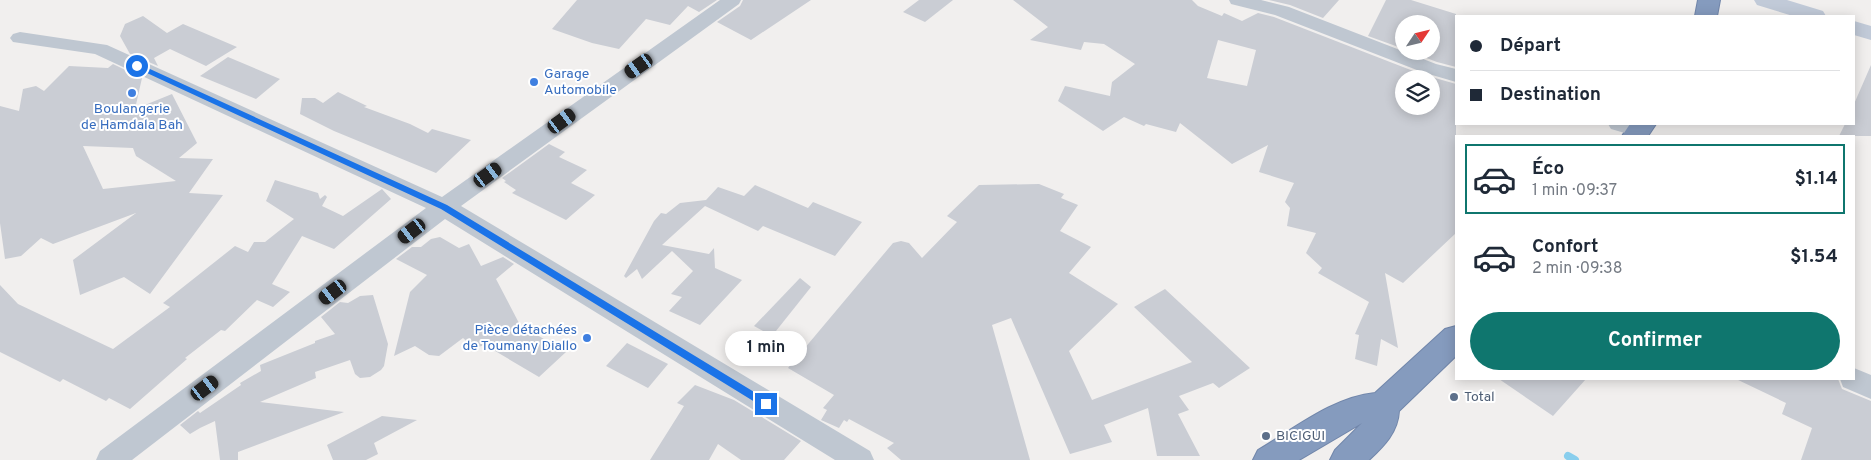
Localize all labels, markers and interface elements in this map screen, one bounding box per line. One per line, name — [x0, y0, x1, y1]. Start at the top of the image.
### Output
north arrow — [1395, 15, 1440, 60]
map controls — [1395, 15, 1440, 115]
text: Départ — [1500, 34, 1561, 58]
car — [622, 51, 655, 81]
route start — [126, 55, 148, 77]
place label: Garage Automobile — [544, 66, 617, 99]
button: layers — [1395, 70, 1440, 115]
marker: Garage Automobile — [528, 76, 540, 88]
text: Destination — [1500, 83, 1601, 107]
marker: Boulangerie de Hamdala Bah — [126, 87, 138, 99]
place label: Boulangerie de Hamdala Bah — [81, 101, 183, 134]
car — [545, 106, 578, 136]
icon: car — [1472, 157, 1517, 202]
text: Éco — [1532, 157, 1564, 181]
car — [471, 160, 504, 190]
text: $1.14 — [1794, 167, 1838, 191]
text: 1 min · 09:37 — [1532, 181, 1617, 201]
car — [395, 216, 428, 246]
icon: car — [1472, 235, 1517, 280]
text: Confort — [1532, 235, 1598, 259]
text: $1.54 — [1790, 245, 1838, 269]
text: 2 min · 09:38 — [1532, 259, 1623, 279]
car — [316, 277, 349, 307]
button: Confirmer — [1470, 312, 1840, 370]
place label: Pièce détachées de Toumany Diallo — [463, 322, 577, 355]
marker: Pièce détachées de Toumany Diallo — [581, 332, 593, 344]
callout: 1 min — [725, 332, 807, 366]
text: 1 min — [747, 338, 785, 358]
car — [188, 373, 221, 403]
place label: Total — [1464, 389, 1495, 406]
marker: Total — [1448, 391, 1460, 403]
route end — [755, 393, 777, 415]
place label: BICIGUI — [1276, 428, 1325, 445]
marker: BICIGUI — [1260, 430, 1272, 442]

